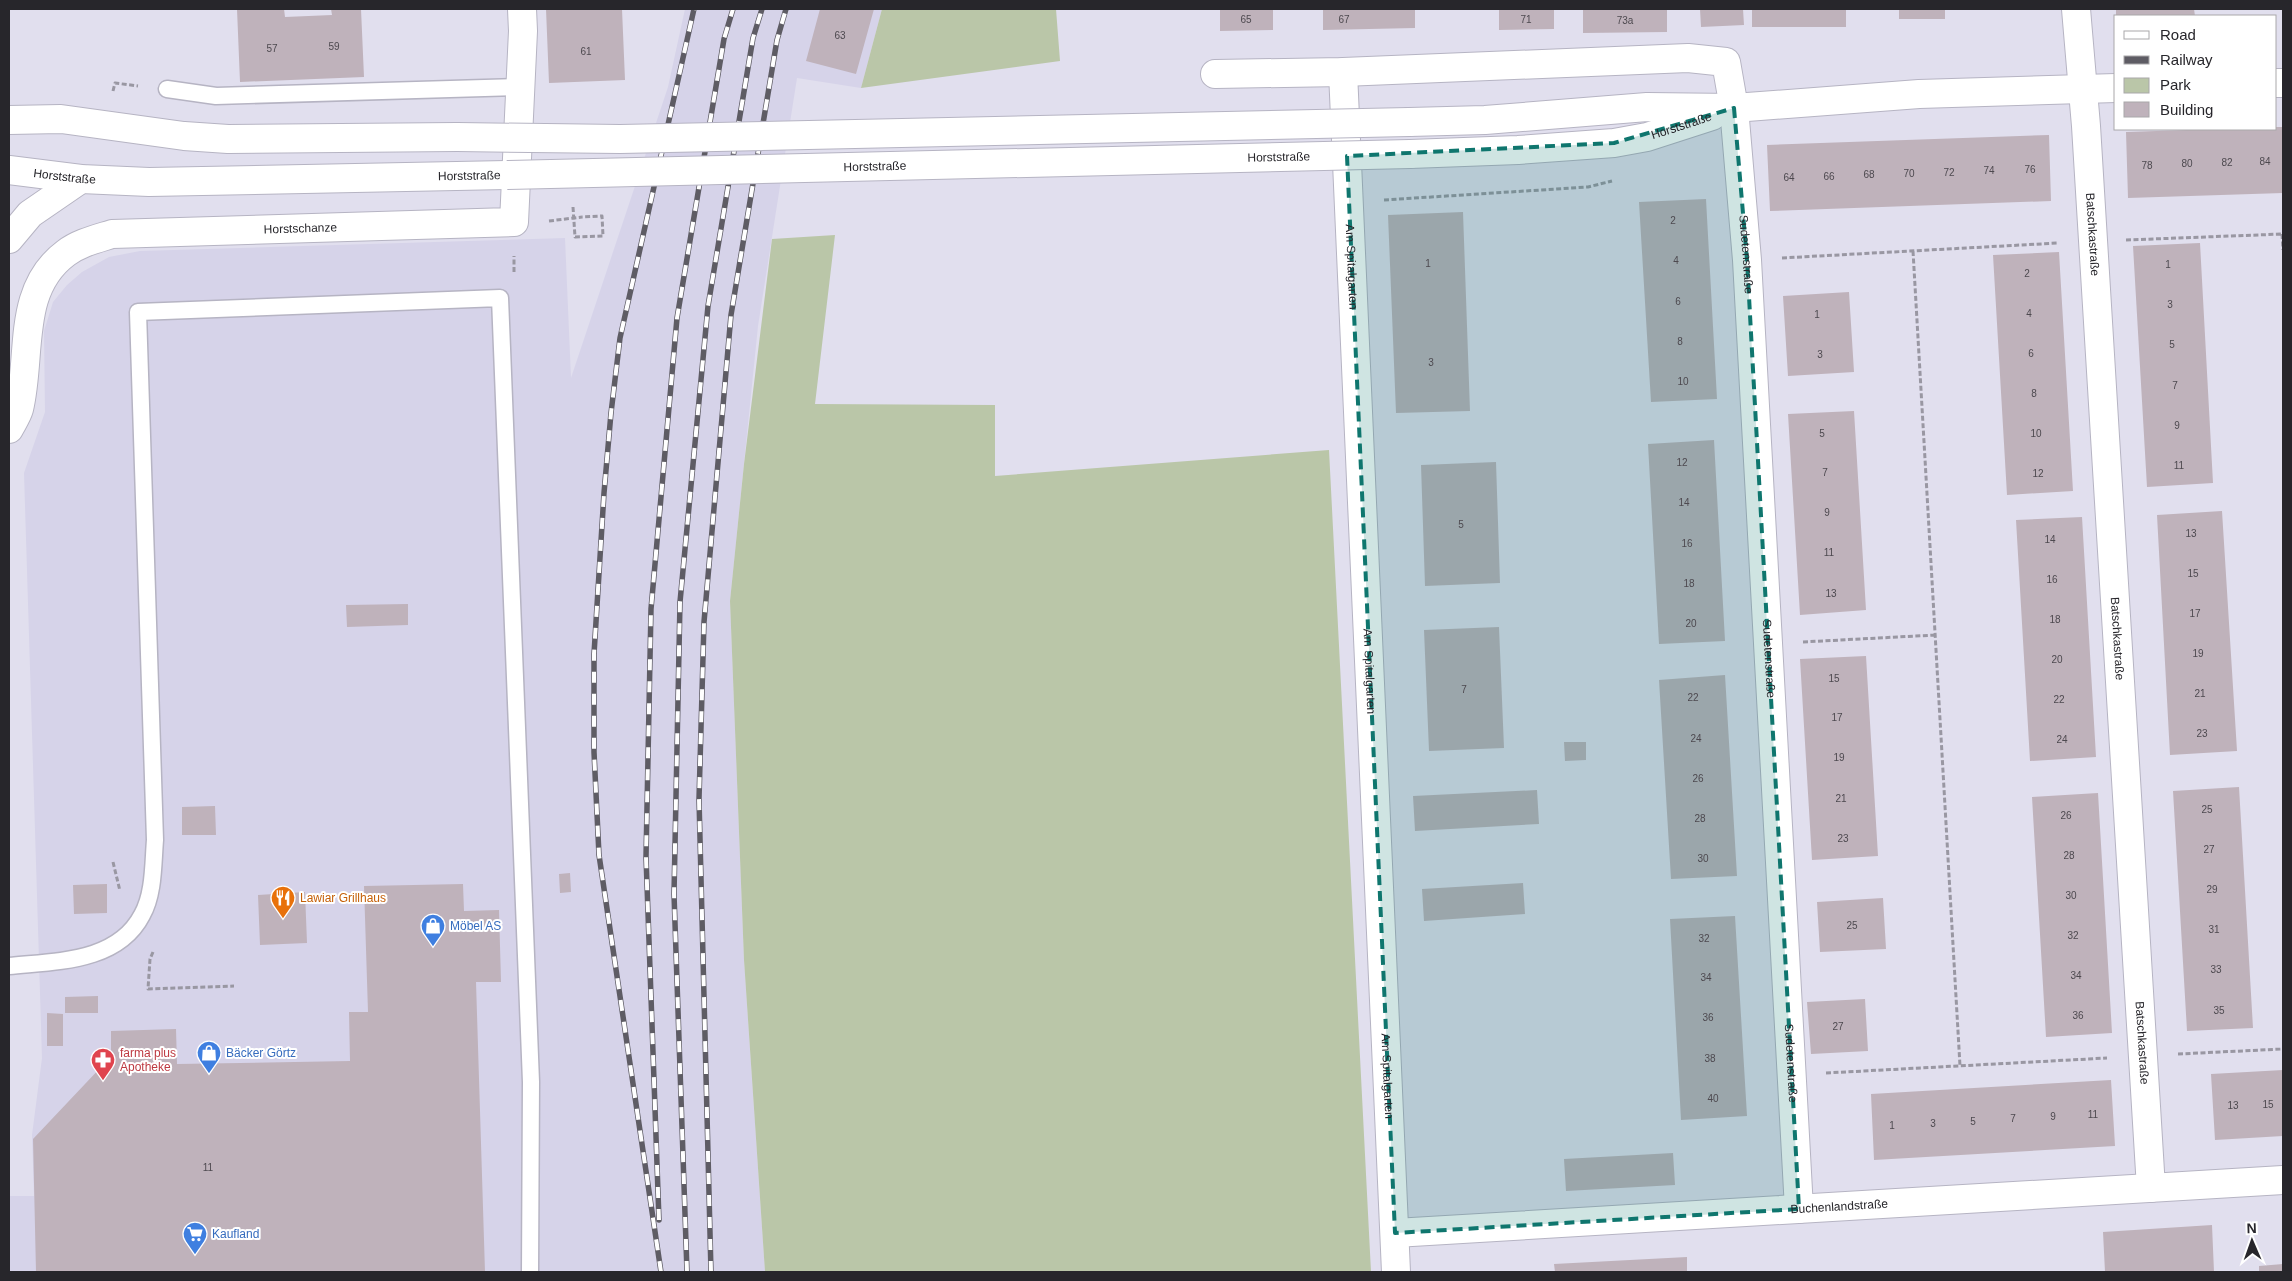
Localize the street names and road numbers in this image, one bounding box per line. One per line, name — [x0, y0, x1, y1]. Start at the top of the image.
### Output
street label: Horststraße — [1649, 109, 1714, 142]
street label: Horststraße — [1247, 149, 1311, 165]
street label: Horststraße — [843, 159, 907, 174]
street label: Horststraße — [33, 166, 96, 187]
street label: Horststraße — [438, 168, 501, 183]
street label: Batschkastraße — [2083, 192, 2102, 277]
street label: Sudetenstraße — [1736, 214, 1756, 294]
street label: Horstschanze — [263, 220, 338, 236]
street label: Am Spitalgarten — [1343, 224, 1360, 310]
street label: Batschkastraße — [2108, 597, 2127, 681]
street label: Sudetenstraße — [1760, 619, 1778, 699]
street label: Am Spitalgarten — [1361, 628, 1378, 714]
street label: Batschkastraße — [2133, 1001, 2152, 1085]
street label: Sudetenstraße — [1782, 1023, 1800, 1103]
street label: Am Spitalgarten — [1378, 1033, 1396, 1119]
street label: Buchenlandstraße — [1790, 1197, 1889, 1216]

